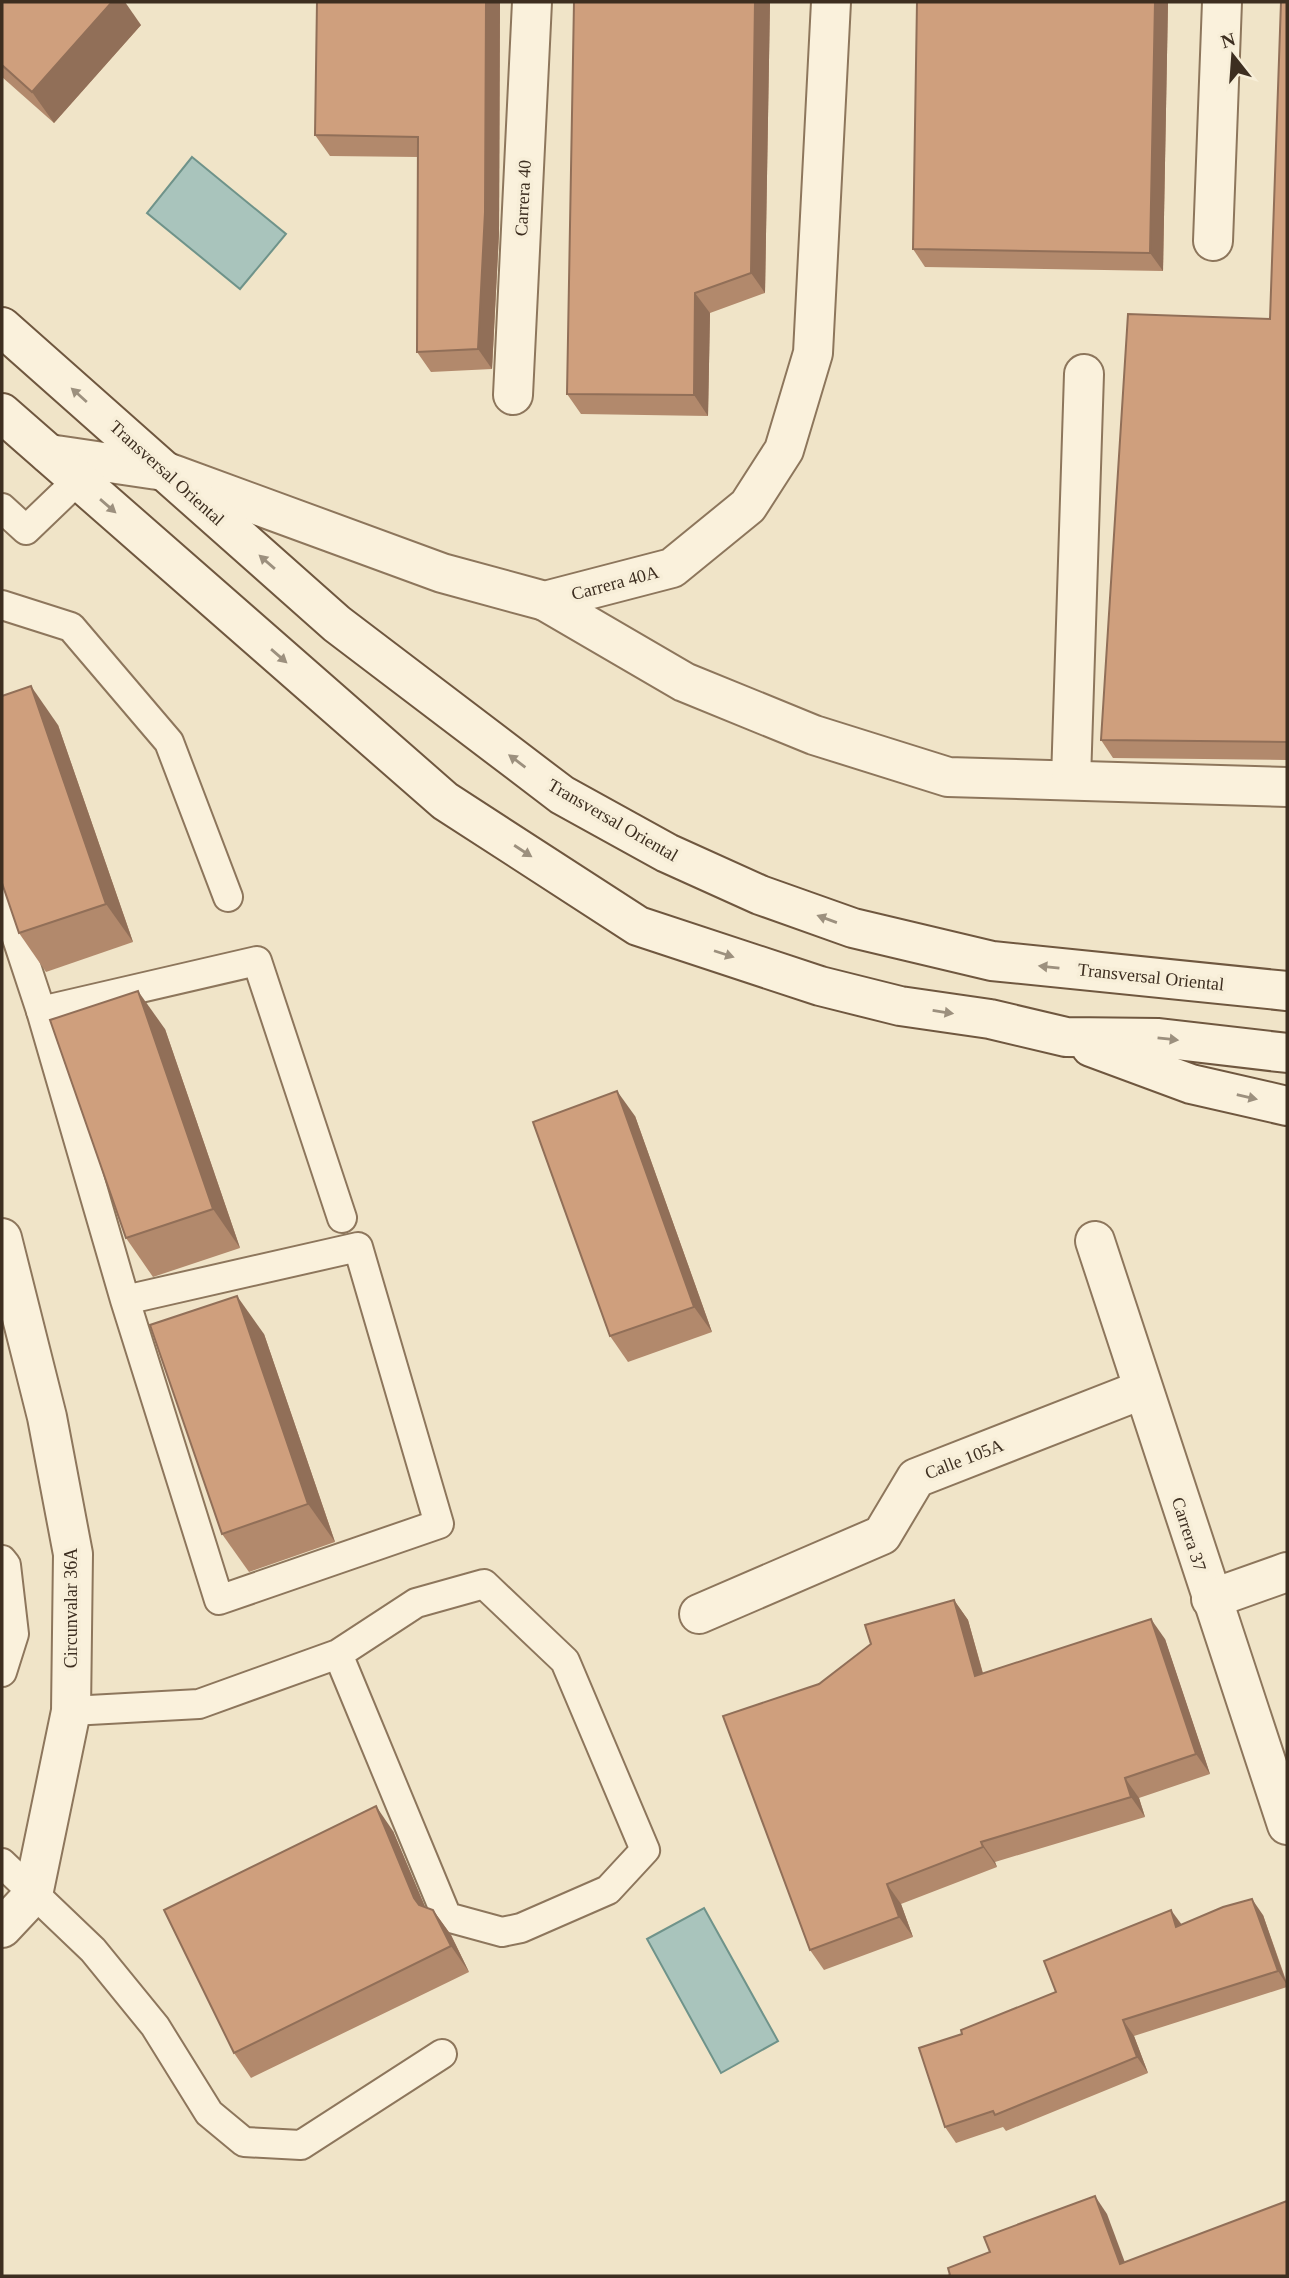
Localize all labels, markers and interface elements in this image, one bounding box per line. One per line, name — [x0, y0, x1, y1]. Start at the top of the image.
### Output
north arrow — [1198, 21, 1268, 91]
text: N — [1219, 28, 1238, 52]
street label: Carrera 40 — [511, 159, 535, 237]
one-way arrow — [70, 387, 88, 403]
street label: Transversal Oriental — [106, 416, 228, 530]
one-way arrow — [99, 498, 117, 514]
one-way arrow — [259, 555, 276, 570]
street label: Carrera 40A — [569, 562, 661, 604]
one-way arrow — [271, 648, 288, 663]
one-way arrow — [508, 754, 526, 768]
street label: Transversal Oriental — [544, 775, 682, 865]
one-way arrow — [513, 845, 532, 858]
one-way arrow — [816, 913, 837, 924]
one-way arrow — [713, 949, 734, 960]
street label: Transversal Oriental — [1077, 959, 1225, 995]
one-way arrow — [1038, 961, 1060, 972]
one-way arrow — [932, 1007, 954, 1018]
one-way arrow — [1157, 1034, 1179, 1045]
one-way arrow — [1236, 1092, 1258, 1103]
street label: Calle 105A — [922, 1435, 1006, 1483]
street label: Carrera 37 — [1168, 1495, 1210, 1573]
street label: Circunvalar 36A — [61, 1548, 81, 1668]

